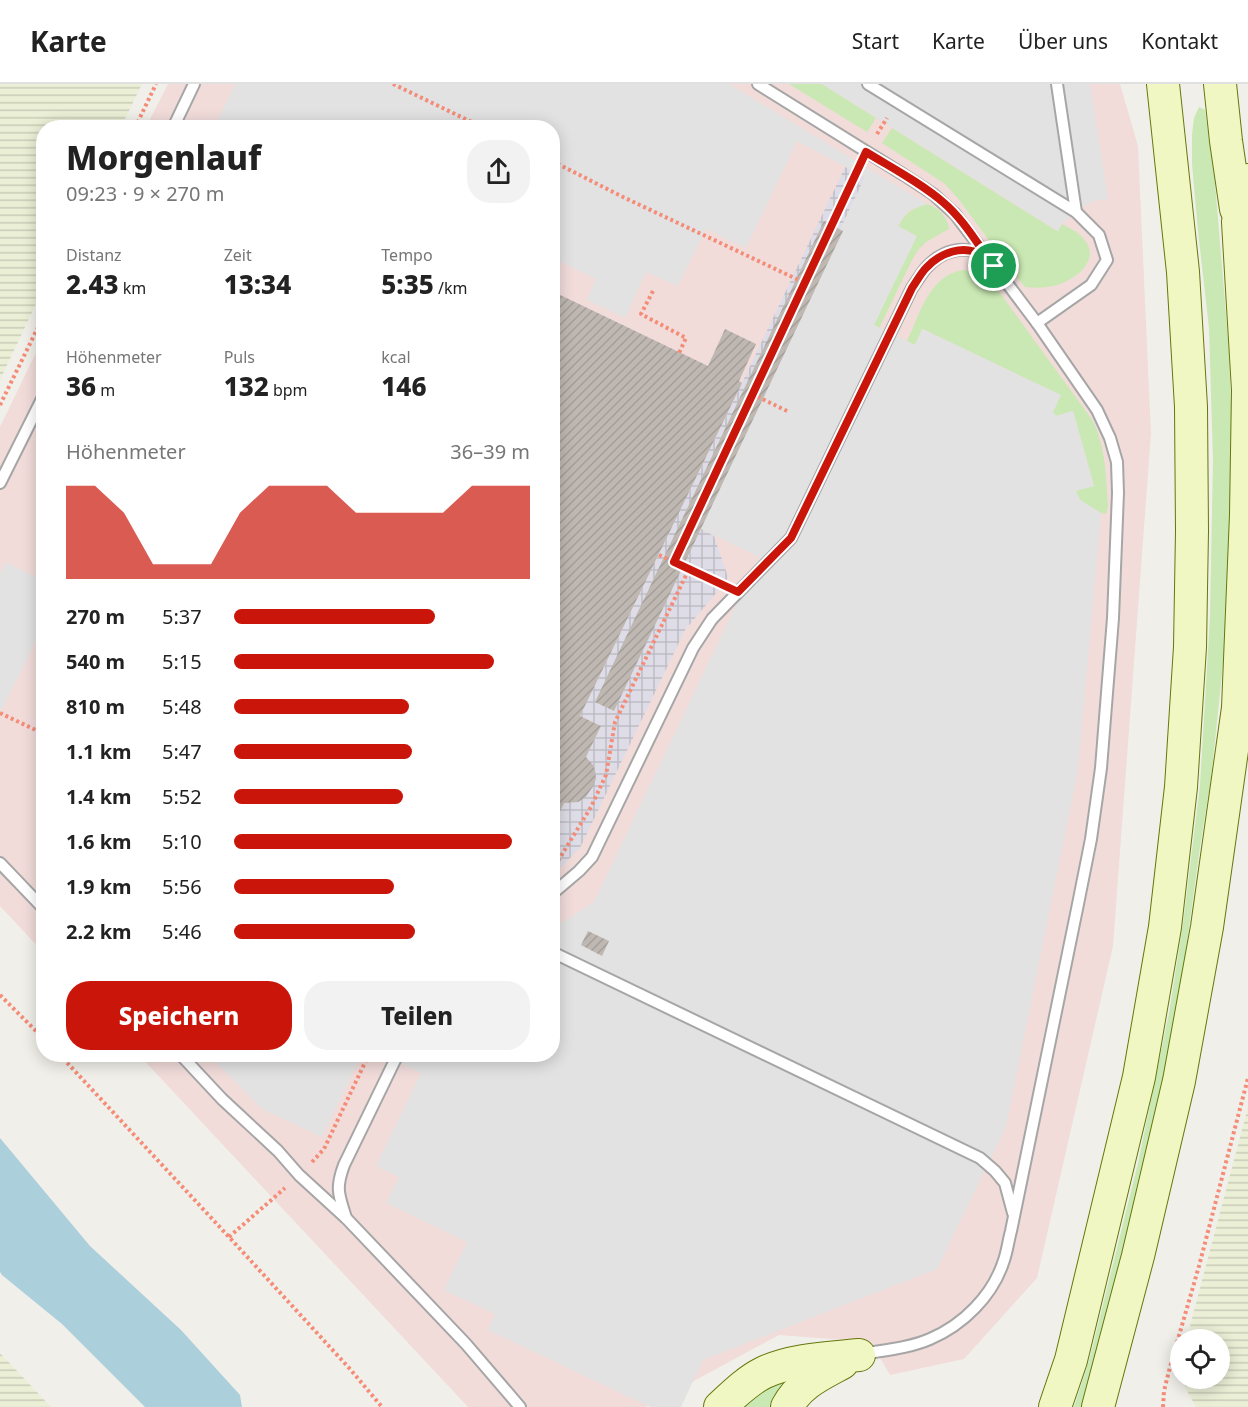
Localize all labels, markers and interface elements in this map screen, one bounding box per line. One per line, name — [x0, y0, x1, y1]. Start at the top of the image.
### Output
text: Karte — [30, 22, 107, 60]
text: Start — [852, 27, 899, 55]
text: Karte — [932, 27, 985, 55]
text: Über uns — [1018, 27, 1108, 55]
text: Kontakt — [1141, 27, 1218, 55]
text: Morgenlauf — [66, 135, 261, 180]
button: share — [467, 140, 530, 203]
text: 09:23 · 9 × 270 m — [66, 180, 224, 207]
pin — [968, 240, 1019, 291]
text: Distanz — [66, 244, 122, 266]
text: Zeit — [224, 244, 252, 266]
text: Tempo — [381, 244, 433, 266]
icon: arrive — [977, 249, 1010, 282]
text: 2.43 — [66, 266, 119, 302]
text: 13:34 — [224, 266, 291, 302]
text: 5:35 — [381, 266, 434, 302]
text: km — [119, 277, 146, 299]
text: /km — [434, 277, 467, 299]
text: Höhenmeter — [66, 346, 162, 368]
text: Puls — [224, 346, 255, 368]
text: kcal — [381, 346, 411, 368]
text: 36 — [66, 368, 96, 404]
text: 132 — [224, 368, 269, 404]
text: 146 — [381, 368, 426, 404]
text: m — [96, 379, 115, 401]
text: bpm — [269, 379, 308, 401]
text: Höhenmeter — [66, 438, 186, 465]
text: 36–39 m — [450, 438, 530, 465]
text: 270 m — [66, 603, 125, 630]
text: 5:37 — [162, 603, 202, 630]
text: 540 m — [66, 648, 125, 675]
text: 5:15 — [162, 648, 202, 675]
text: 810 m — [66, 693, 125, 720]
text: 5:48 — [162, 693, 202, 720]
text: 1.1 km — [66, 738, 132, 765]
text: 5:47 — [162, 738, 202, 765]
text: 1.4 km — [66, 783, 132, 810]
text: 5:52 — [162, 783, 202, 810]
text: 1.6 km — [66, 828, 132, 855]
text: 5:10 — [162, 828, 202, 855]
text: 1.9 km — [66, 873, 132, 900]
text: 5:56 — [162, 873, 202, 900]
text: 2.2 km — [66, 918, 132, 945]
text: 5:46 — [162, 918, 202, 945]
button: Speichern — [66, 981, 292, 1050]
button: Teilen — [304, 981, 530, 1050]
map controls — [1170, 1329, 1230, 1389]
button: locate — [1170, 1329, 1230, 1389]

